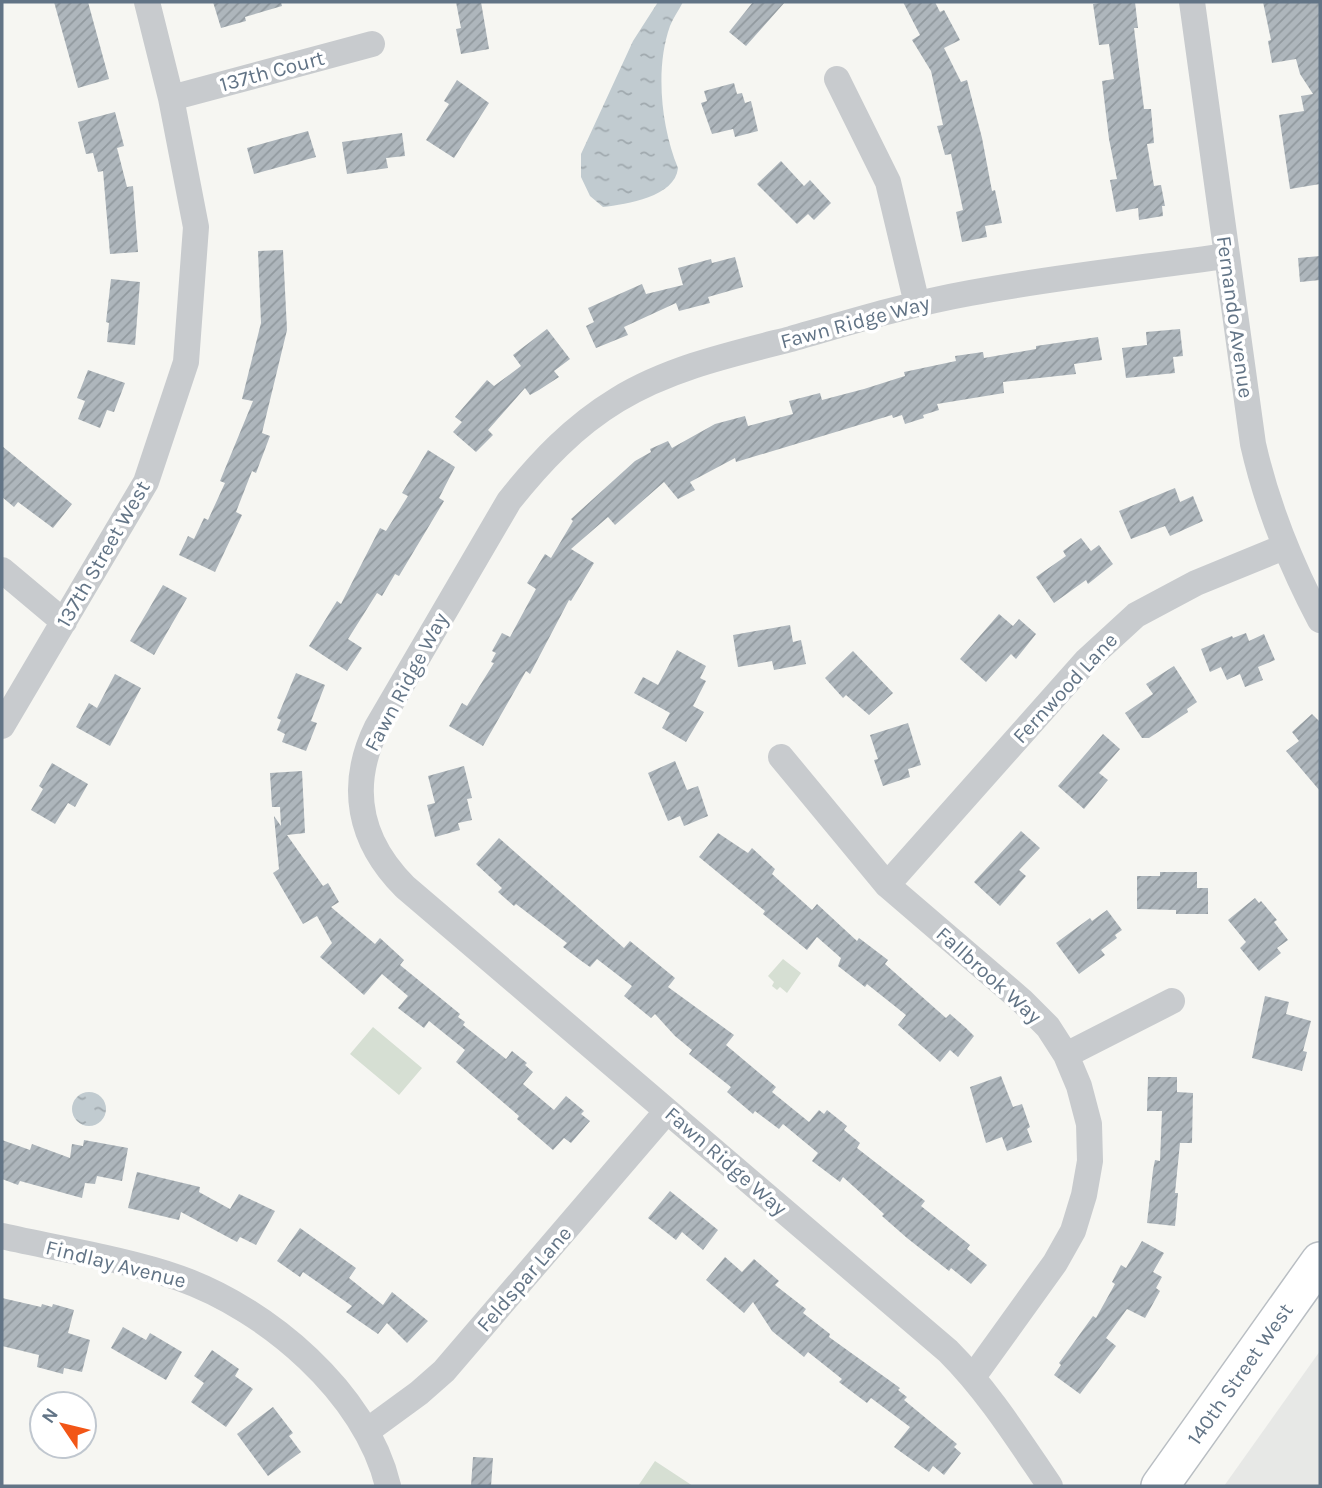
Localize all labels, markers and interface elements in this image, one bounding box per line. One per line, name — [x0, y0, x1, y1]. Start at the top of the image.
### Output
street label: 137th Court — [217, 45, 327, 96]
street label: Fernando Avenue — [1212, 234, 1258, 400]
street label: Fawn Ridge Way — [778, 290, 932, 353]
street label: 137th Street West — [51, 476, 155, 632]
street label: Fawn Ridge Way — [359, 608, 453, 755]
street label: Fernwood Lane — [1008, 628, 1122, 748]
street label: Fallbrook Way — [932, 922, 1047, 1029]
street label: Fawn Ridge Way — [660, 1102, 792, 1221]
street label: Feldspar Lane — [472, 1221, 576, 1337]
street label: Findlay Avenue — [43, 1235, 189, 1293]
street label: 140th Street West — [1182, 1299, 1298, 1449]
north arrow — [28, 1390, 98, 1460]
text: N — [37, 1404, 63, 1428]

